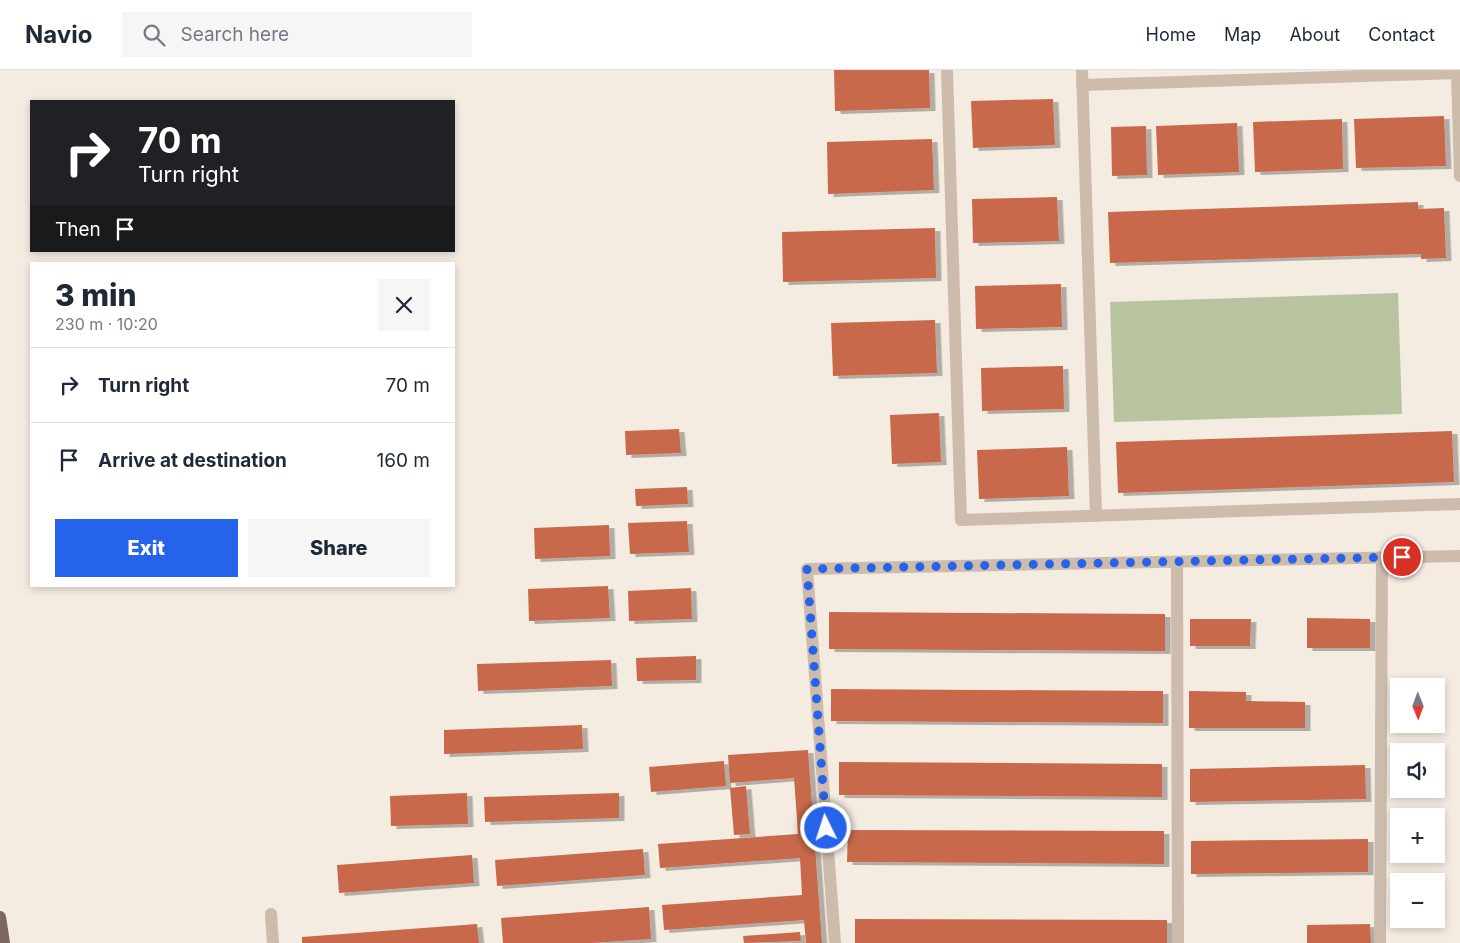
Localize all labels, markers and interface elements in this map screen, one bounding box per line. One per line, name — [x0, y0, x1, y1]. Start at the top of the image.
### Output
search box — [122, 12, 472, 57]
text: Navio — [25, 20, 92, 49]
icon: search — [140, 21, 168, 49]
text: Search here — [180, 23, 289, 46]
text: Home — [1146, 24, 1196, 45]
text: Map — [1224, 24, 1261, 45]
text: About — [1289, 24, 1340, 45]
text: Contact — [1368, 24, 1435, 45]
text: 70 m — [138, 119, 222, 161]
icon: right — [55, 120, 120, 185]
text: Turn right — [138, 161, 239, 187]
icon: arrive — [111, 215, 139, 243]
text: Then — [55, 218, 101, 241]
text: 3 min — [55, 277, 137, 313]
button: close — [378, 279, 430, 331]
text: 230 m · 10:20 — [55, 314, 158, 334]
icon: right — [55, 371, 83, 399]
text: Turn right — [98, 374, 189, 397]
text: 70 m — [386, 374, 430, 397]
icon: arrive — [55, 446, 83, 474]
text: Arrive at destination — [98, 449, 287, 472]
text: 160 m — [377, 449, 430, 472]
button: Exit — [55, 519, 238, 577]
button: Share — [248, 519, 430, 577]
pin — [1381, 536, 1423, 578]
icon: arrive — [1388, 543, 1416, 571]
north arrow — [1390, 678, 1445, 732]
map controls — [1390, 678, 1445, 928]
button: sound — [1390, 743, 1445, 798]
position arrow — [799, 801, 851, 853]
button: + — [1390, 808, 1445, 863]
button: − — [1390, 873, 1445, 928]

